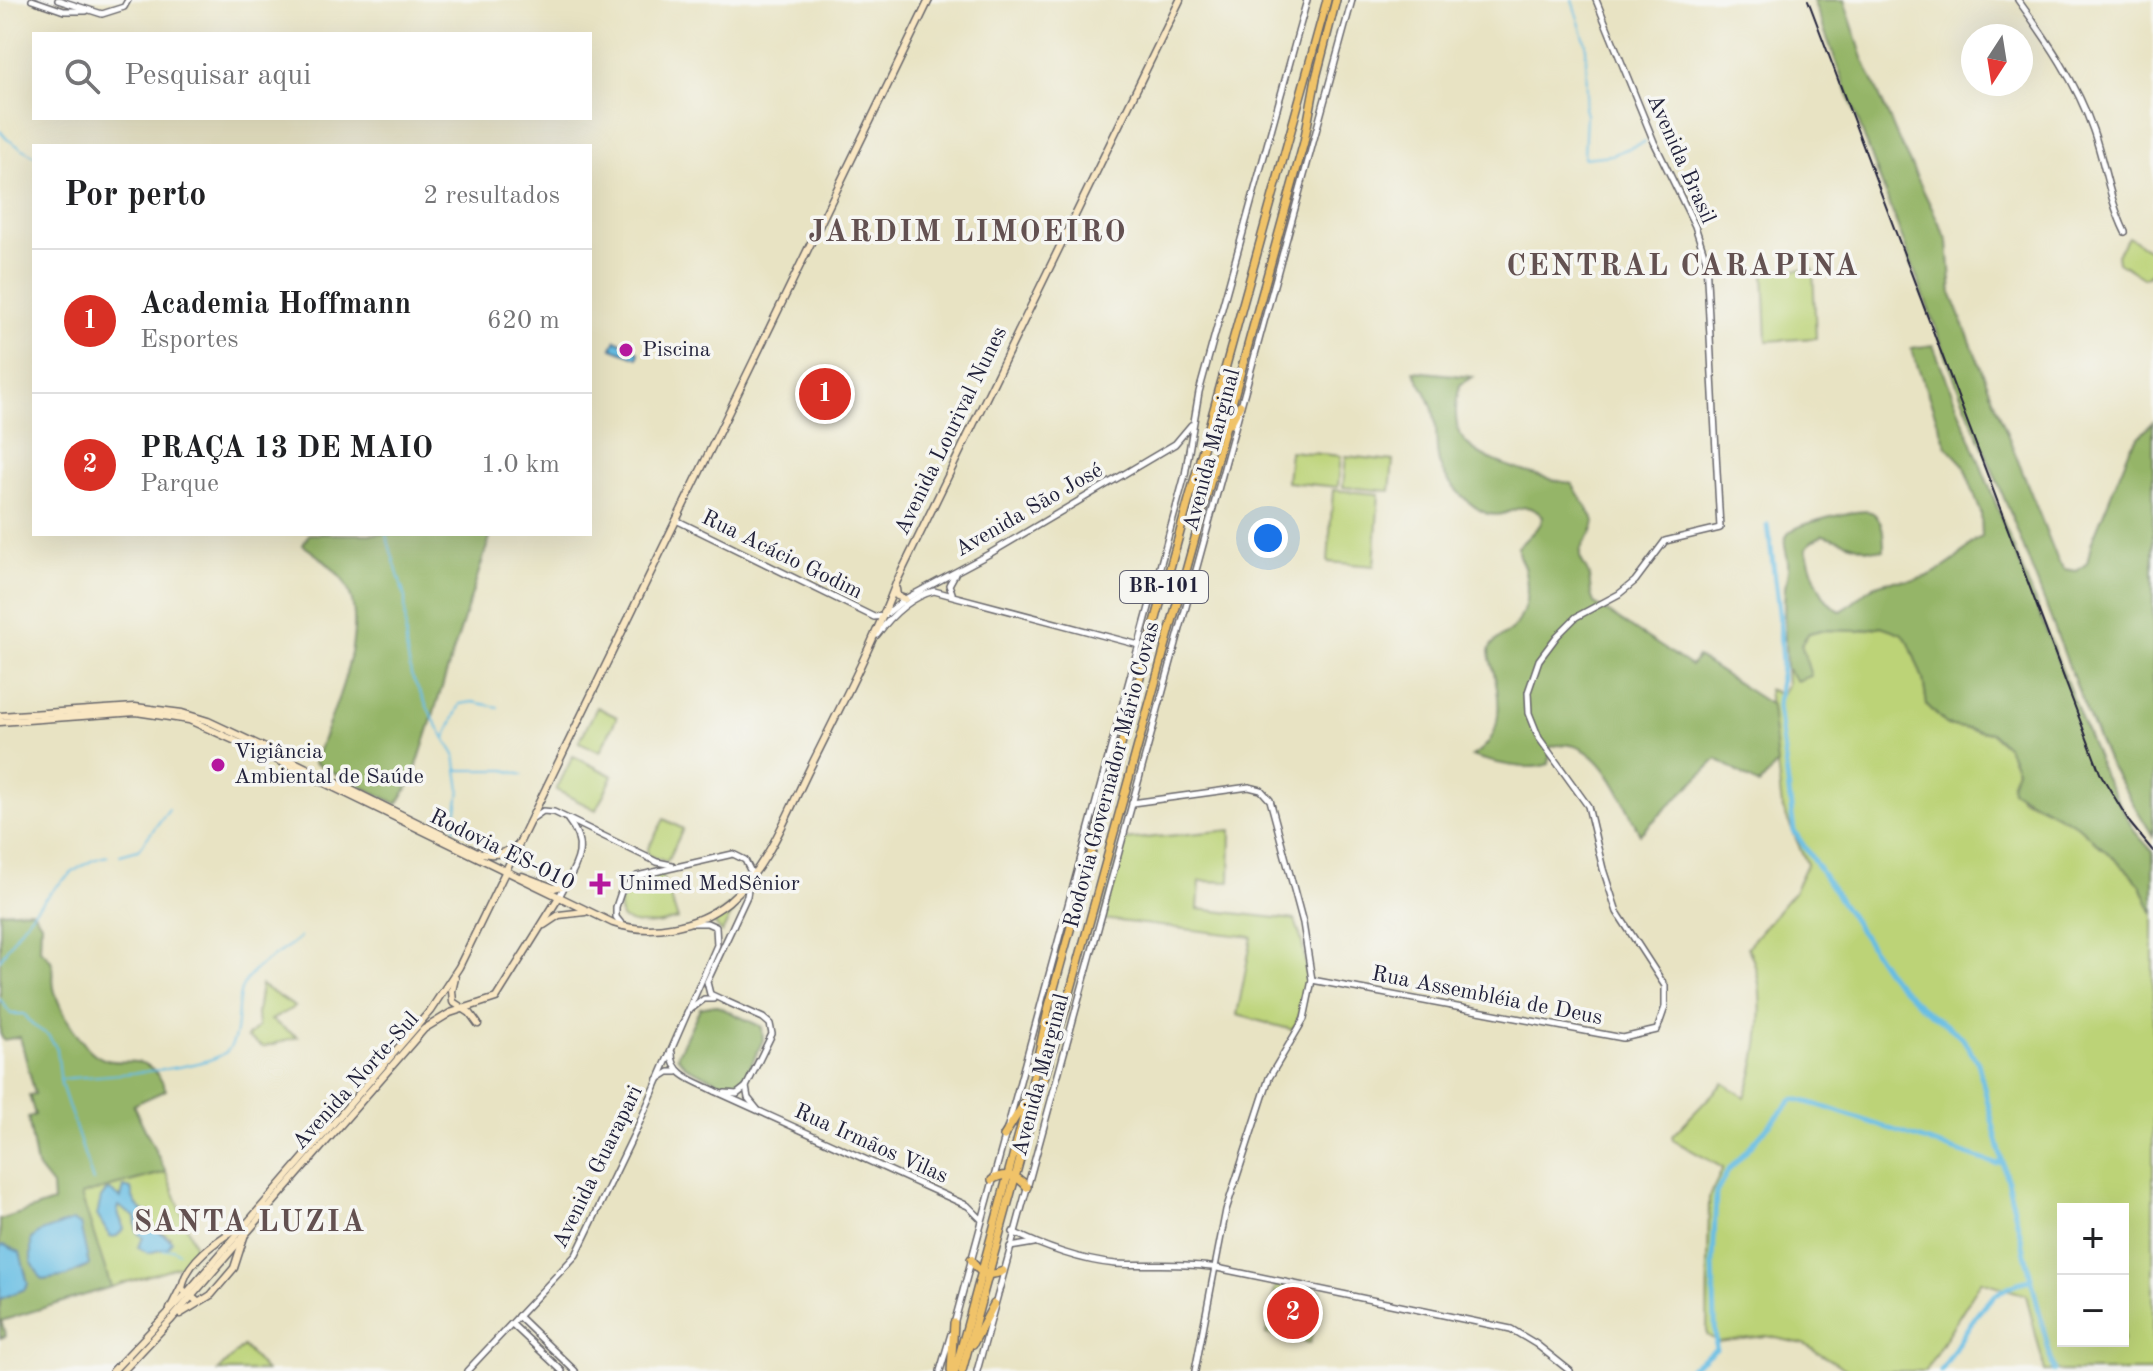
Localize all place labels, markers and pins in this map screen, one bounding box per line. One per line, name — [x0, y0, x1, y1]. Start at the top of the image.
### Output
place label: Piscina — [642, 339, 711, 361]
marker: Piscina — [617, 341, 635, 359]
pin: 1 — [799, 364, 851, 424]
place label: Vigiância Ambiental de Saúde — [234, 741, 424, 788]
marker: Vigiância Ambiental de Saúde — [209, 756, 227, 774]
marker: Unimed MedSênior — [589, 873, 611, 895]
place label: Unimed MedSênior — [618, 873, 800, 895]
pin: 2 — [1267, 1283, 1319, 1343]

